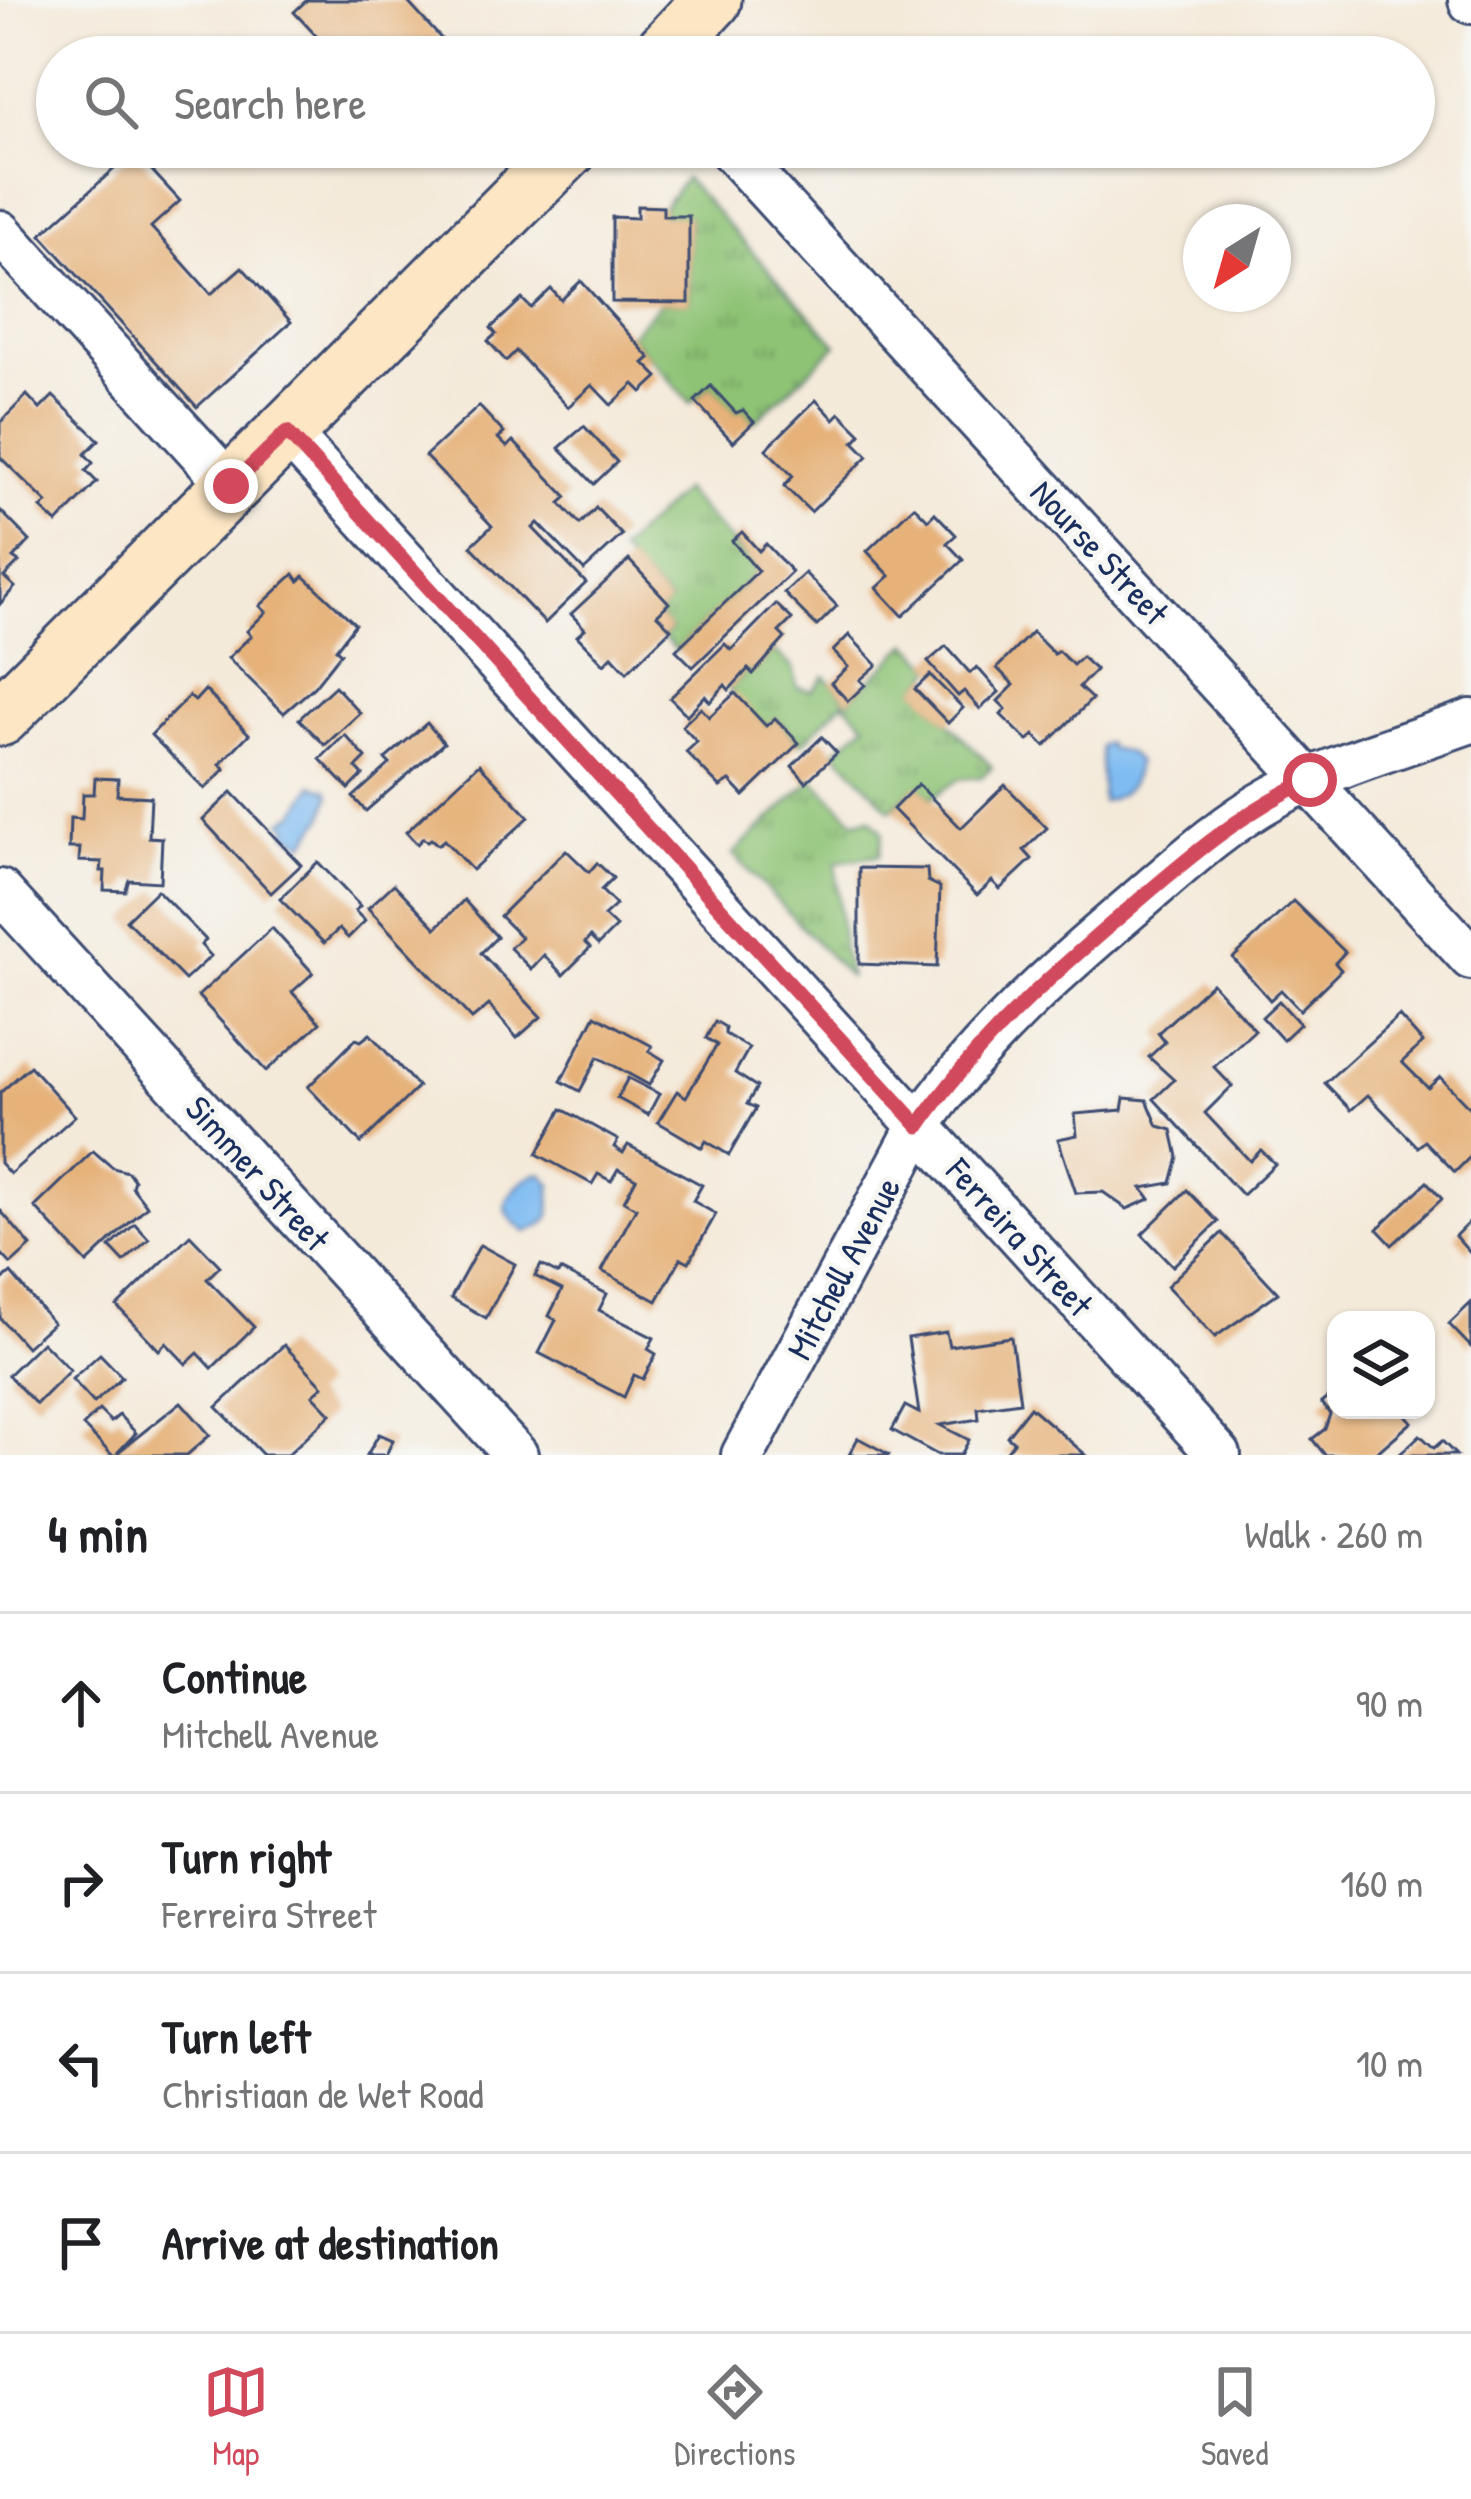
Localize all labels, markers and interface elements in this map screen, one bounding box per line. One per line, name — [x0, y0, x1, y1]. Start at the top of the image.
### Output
search box — [36, 36, 1435, 168]
icon: search — [78, 69, 144, 135]
text: Search here — [174, 72, 366, 133]
north arrow — [1183, 204, 1291, 312]
route end — [204, 459, 258, 513]
street label: Nourse Street — [1020, 468, 1181, 635]
route start — [1283, 753, 1337, 807]
street label: Simmer Street — [175, 1084, 342, 1262]
street label: Ferreira Street — [935, 1146, 1105, 1327]
street label: Mitchell Avenue — [774, 1168, 911, 1368]
map controls — [1327, 1311, 1435, 1419]
button: layers — [1327, 1311, 1435, 1419]
text: 4 min — [48, 1499, 148, 1568]
text: Walk · 260 m — [1245, 1507, 1423, 1560]
text: Continue — [162, 1646, 307, 1707]
icon: ahead — [48, 1670, 114, 1736]
text: 90 m — [1356, 1676, 1423, 1729]
text: Mitchell Avenue — [162, 1707, 379, 1760]
text: Turn right — [162, 1826, 331, 1887]
icon: right — [48, 1850, 114, 1916]
text: 160 m — [1340, 1856, 1423, 1909]
text: Ferreira Street — [162, 1887, 377, 1940]
text: Turn left — [162, 2006, 311, 2067]
icon: left — [48, 2030, 114, 2096]
text: 10 m — [1356, 2036, 1423, 2089]
text: Christiaan de Wet Road — [162, 2067, 483, 2120]
icon: arrive — [48, 2210, 114, 2276]
text: Arrive at destination — [162, 2212, 499, 2273]
tab: Map — [203, 2359, 269, 2475]
tab: Directions — [674, 2359, 796, 2475]
tab: Saved — [1201, 2359, 1268, 2475]

